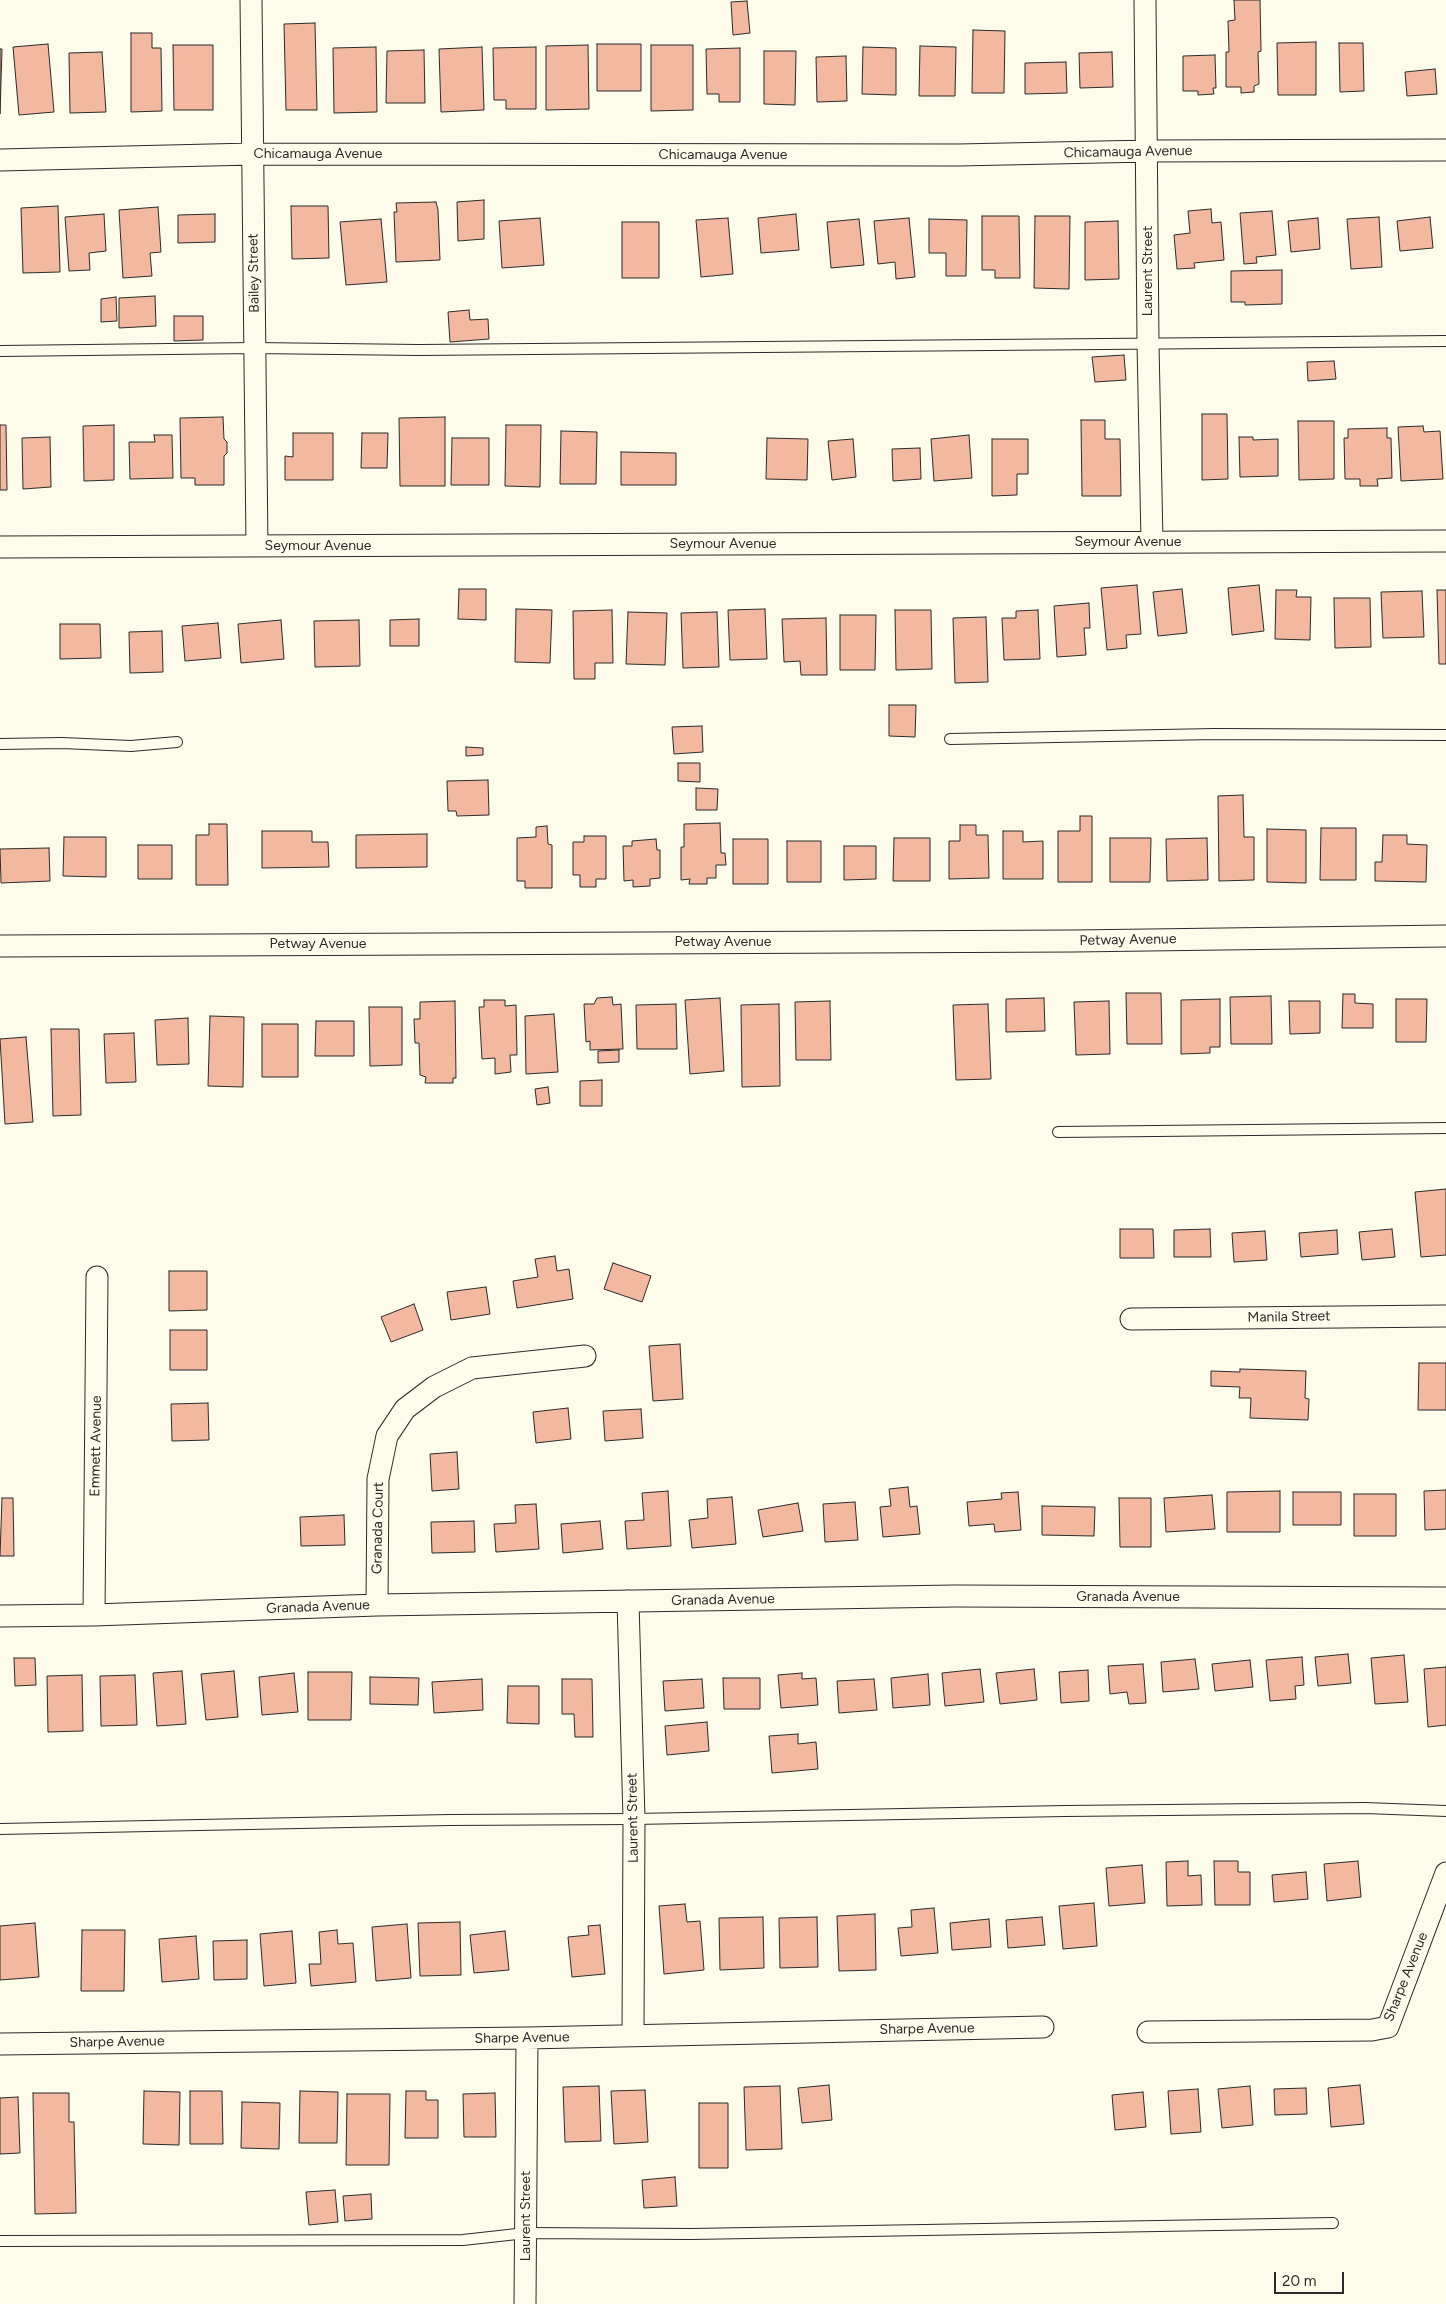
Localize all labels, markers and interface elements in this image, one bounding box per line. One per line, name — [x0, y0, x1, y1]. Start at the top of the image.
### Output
street label: Chicamauga Avenue — [1063, 142, 1193, 162]
street label: Chicamauga Avenue — [254, 146, 382, 162]
street label: Chicamauga Avenue — [659, 147, 787, 163]
street label: Laurent Street — [1140, 226, 1156, 316]
street label: Bailey Street — [245, 233, 263, 313]
street label: Seymour Avenue — [1075, 534, 1181, 550]
street label: Seymour Avenue — [670, 536, 776, 552]
street label: Seymour Avenue — [265, 538, 371, 554]
street label: Petway Avenue — [1079, 931, 1177, 949]
street label: Petway Avenue — [675, 934, 771, 950]
street label: Petway Avenue — [270, 936, 366, 952]
street label: Manila Street — [1247, 1308, 1331, 1326]
street label: Emmett Avenue — [87, 1395, 105, 1497]
street label: Granada Court — [369, 1482, 387, 1574]
street label: Granada Avenue — [1076, 1589, 1180, 1605]
street label: Granada Avenue — [671, 1591, 775, 1609]
street label: Granada Avenue — [266, 1597, 370, 1617]
street label: Laurent Street — [624, 1773, 642, 1863]
street label: Sharpe Avenue — [1380, 1930, 1432, 2024]
street label: Sharpe Avenue — [879, 2020, 975, 2038]
street label: Sharpe Avenue — [474, 2029, 570, 2047]
street label: Sharpe Avenue — [69, 2033, 165, 2051]
street label: Laurent Street — [518, 2171, 534, 2261]
scale bar — [1276, 2262, 1346, 2294]
text: 20 m — [1282, 2272, 1316, 2290]

